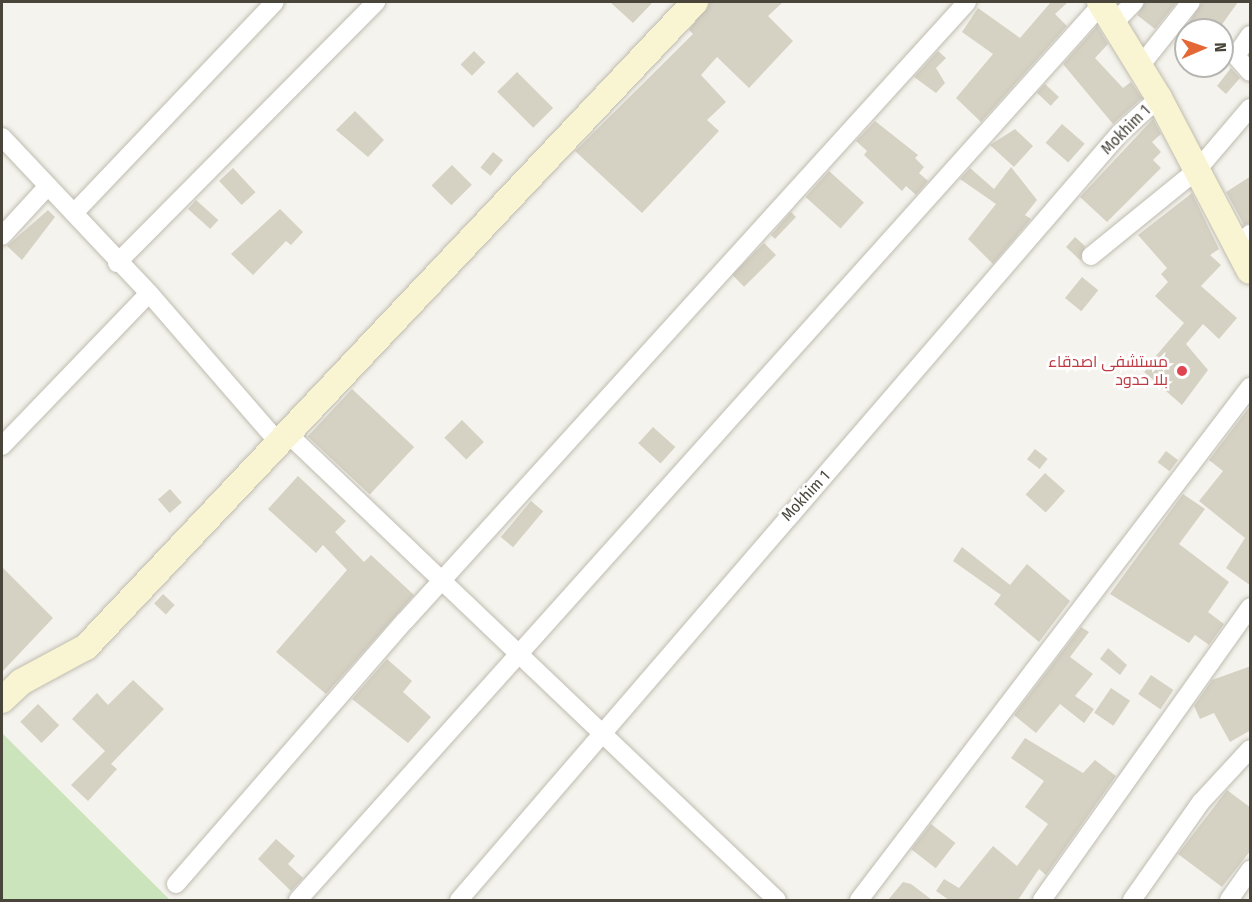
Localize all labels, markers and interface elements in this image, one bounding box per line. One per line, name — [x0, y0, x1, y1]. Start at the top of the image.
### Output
north arrow — [1174, 18, 1234, 78]
text: N — [1211, 42, 1230, 53]
street label: Mokhim 1 — [1097, 101, 1155, 159]
place label: مستشفى اصدقاء بلا حدود — [1048, 352, 1168, 390]
marker: مستشفى اصدقاء بلا حدود — [1173, 362, 1191, 380]
street label: Mokhim 1 — [778, 467, 834, 525]

